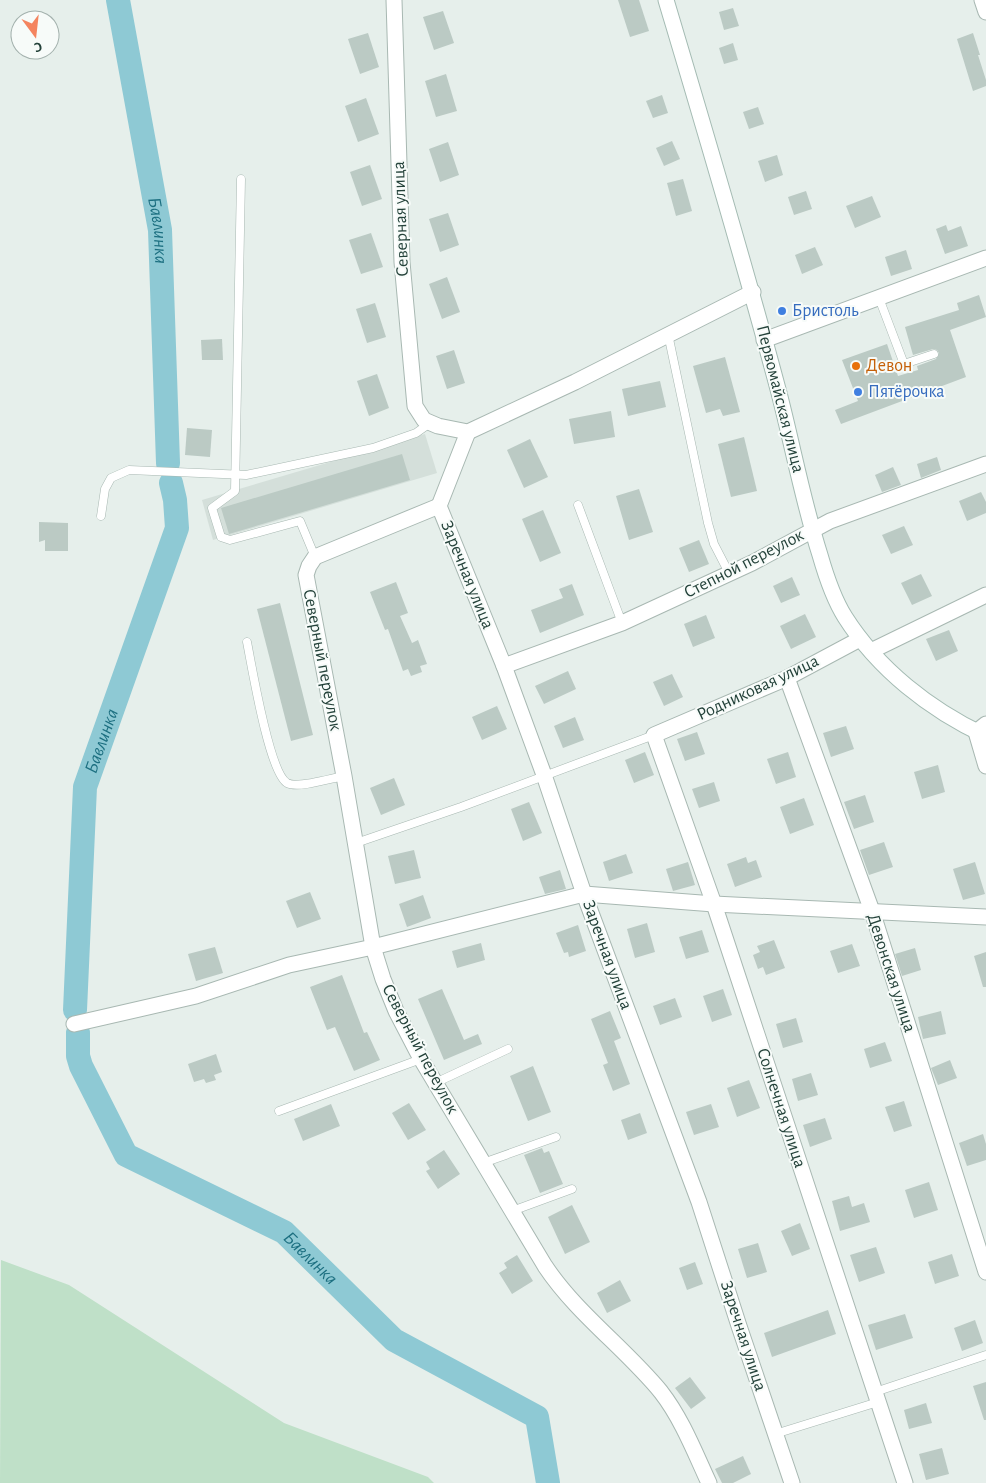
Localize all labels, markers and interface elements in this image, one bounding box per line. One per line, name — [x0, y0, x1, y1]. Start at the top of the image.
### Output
north arrow — [10, 10, 60, 60]
text: С — [32, 39, 44, 54]
street label: Северная улица — [390, 161, 412, 277]
water label: Бавлинка — [145, 195, 171, 264]
place label: Бристоль — [792, 302, 859, 320]
marker: Бристоль — [776, 305, 788, 317]
street label: Первомайская улица — [753, 323, 807, 475]
place label: Девон — [866, 357, 912, 375]
marker: Девон — [850, 360, 862, 372]
place label: Пятёрочка — [868, 383, 945, 401]
marker: Пятёрочка — [852, 386, 864, 398]
street label: Заречная улица — [437, 518, 497, 632]
street label: Степной переулок — [681, 526, 807, 602]
street label: Северный переулок — [299, 588, 345, 733]
street label: Родниковая улица — [694, 652, 822, 724]
water label: Бавлинка — [81, 706, 122, 776]
street label: Заречная улица — [579, 898, 635, 1012]
street label: Девонская улица — [863, 911, 919, 1035]
street label: Северный переулок — [378, 981, 462, 1117]
street label: Солнечная улица — [753, 1046, 809, 1170]
water label: Бавлинка — [280, 1228, 341, 1288]
street label: Заречная улица — [717, 1279, 769, 1393]

